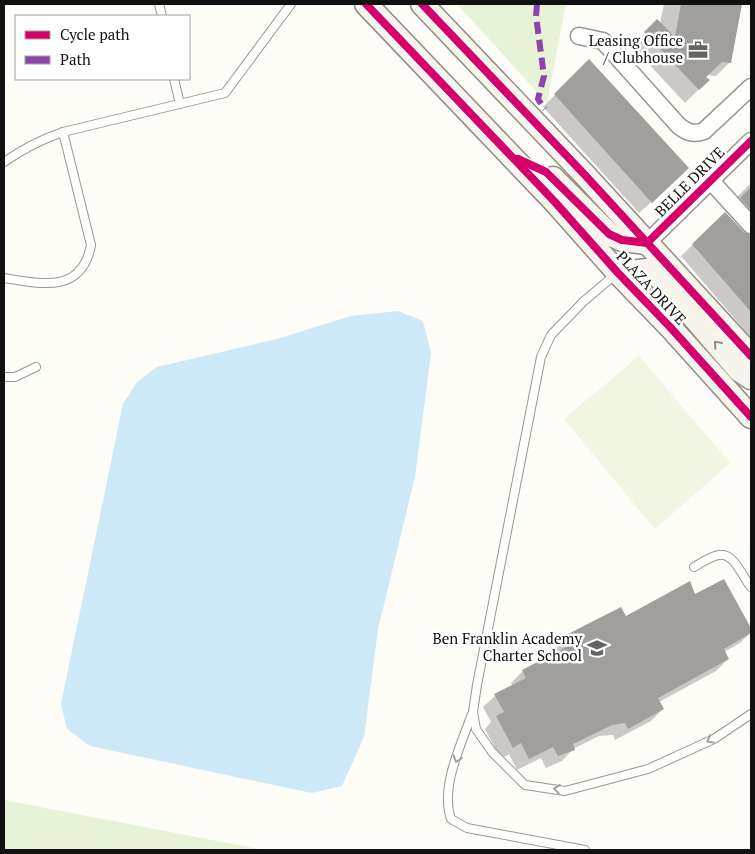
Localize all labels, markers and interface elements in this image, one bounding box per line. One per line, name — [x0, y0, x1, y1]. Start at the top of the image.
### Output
legend — [15, 15, 190, 80]
text: Cycle path — [60, 24, 130, 44]
place label: Leasing Office / Clubhouse — [589, 30, 683, 67]
office icon: Leasing Office / Clubhouse — [687, 39, 709, 61]
text: Path — [60, 49, 91, 69]
street label: BELLE DRIVE — [650, 142, 729, 221]
street label: PLAZA DRIVE — [612, 246, 691, 329]
one-way arrow — [714, 341, 723, 350]
place label: Ben Franklin Academy Charter School — [433, 628, 582, 665]
school or university icon: Ben Franklin Academy Charter School — [586, 637, 608, 659]
one-way arrow — [706, 734, 715, 744]
one-way arrow — [453, 754, 463, 762]
one-way arrow — [552, 784, 560, 795]

